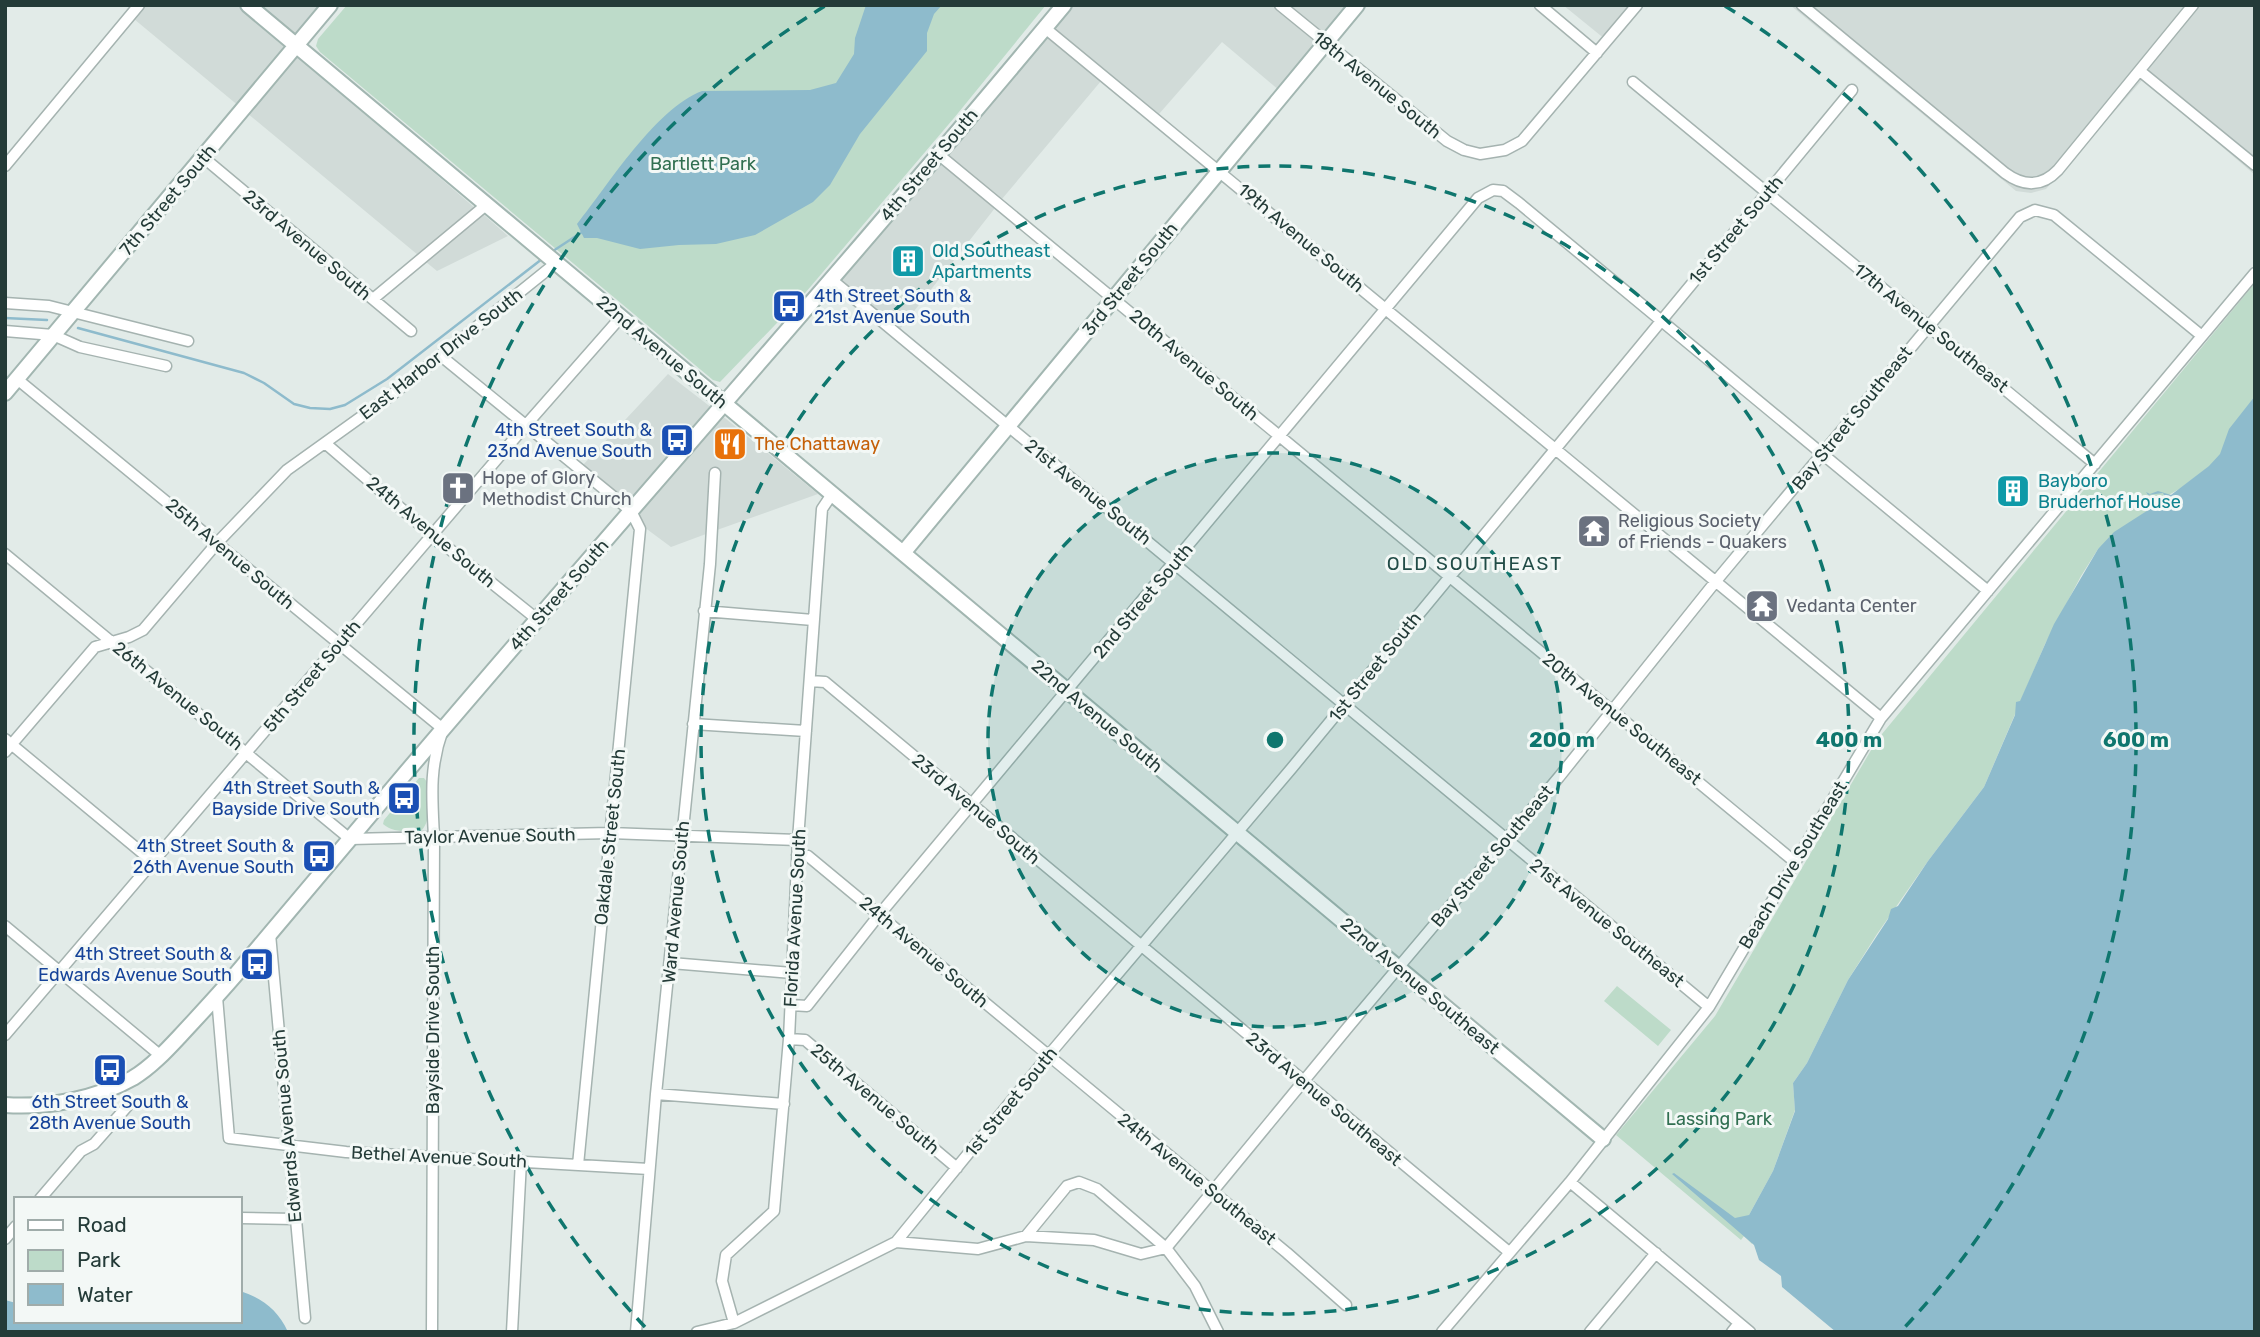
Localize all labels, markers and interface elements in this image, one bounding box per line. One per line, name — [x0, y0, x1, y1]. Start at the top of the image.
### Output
street label: 18th Avenue South — [1308, 26, 1446, 144]
street label: 4th Street South — [875, 104, 983, 226]
street label: 7th Street South — [115, 140, 221, 260]
park label: Bartlett Park — [650, 153, 757, 175]
street label: 1st Street South — [1684, 171, 1788, 289]
street label: 19th Avenue South — [1233, 179, 1369, 297]
street label: 23rd Avenue South — [238, 185, 376, 305]
street label: 3rd Street South — [1078, 218, 1182, 340]
place label: Old Southeast Apartments — [932, 240, 1050, 283]
building icon: Old Southeast Apartments — [889, 242, 927, 280]
street label: 17th Avenue Southeast — [1849, 259, 2013, 397]
street label: East Harbor Drive South — [355, 283, 527, 425]
place label: 4th Street South & 21st Avenue South — [814, 285, 972, 328]
bus stop icon: 4th Street South & 21st Avenue South — [770, 287, 808, 325]
street label: 22nd Avenue South — [592, 291, 732, 413]
street label: 20th Avenue South — [1125, 305, 1263, 425]
street label: Bay Street Southeast — [1787, 342, 1917, 494]
place label: 4th Street South & 23nd Avenue South — [487, 419, 652, 462]
bus stop icon: 4th Street South & 23nd Avenue South — [658, 421, 696, 459]
restaurant icon: The Chattaway — [711, 425, 749, 463]
place label: The Chattaway — [754, 433, 880, 455]
street label: 21st Avenue South — [1020, 434, 1156, 550]
place label: Hope of Glory Methodist Church — [482, 467, 632, 510]
church icon: Hope of Glory Methodist Church — [439, 469, 477, 507]
place label: Bayboro Bruderhof House — [2038, 470, 2181, 513]
street label: 24th Avenue South — [362, 472, 500, 592]
building icon: Bayboro Bruderhof House — [1994, 472, 2032, 510]
street label: 25th Avenue South — [161, 494, 299, 614]
place label: Religious Society of Friends - Quakers — [1618, 510, 1787, 553]
temple icon: Religious Society of Friends - Quakers — [1575, 512, 1613, 550]
street label: 4th Street South — [505, 535, 613, 655]
street label: 2nd Street South — [1088, 539, 1198, 663]
district label: OLD SOUTHEAST — [1387, 552, 1563, 575]
temple icon: Vedanta Center — [1743, 587, 1781, 625]
place label: Vedanta Center — [1786, 595, 1917, 617]
street label: 1st Street South — [1324, 608, 1426, 726]
street label: 5th Street South — [259, 615, 365, 737]
street label: 26th Avenue South — [108, 637, 248, 755]
street label: 20th Avenue Southeast — [1538, 648, 1706, 790]
street label: 22nd Avenue South — [1027, 655, 1167, 777]
text: 200 m — [1529, 727, 1595, 752]
text: 400 m — [1816, 727, 1882, 752]
text: 600 m — [2103, 727, 2169, 752]
centre of rings — [1263, 728, 1287, 752]
street label: Oakdale Street South — [590, 748, 630, 926]
street label: 23rd Avenue South — [907, 749, 1045, 869]
place label: 4th Street South & Bayside Drive South — [212, 777, 380, 820]
street label: Beach Drive Southeast — [1734, 777, 1852, 953]
bus stop icon: 4th Street South & Bayside Drive South — [385, 779, 423, 817]
street label: Bay Street Southeast — [1426, 781, 1558, 931]
street label: Ward Avenue South — [658, 820, 694, 984]
street label: Taylor Avenue South — [404, 824, 576, 848]
street label: Florida Avenue South — [779, 828, 811, 1008]
place label: 4th Street South & 26th Avenue South — [133, 835, 294, 878]
bus stop icon: 4th Street South & 26th Avenue South — [300, 837, 338, 875]
street label: 21st Avenue Southeast — [1525, 854, 1689, 992]
street label: 24th Avenue South — [855, 892, 993, 1012]
street label: 22nd Avenue Southeast — [1336, 913, 1504, 1059]
place label: 4th Street South & Edwards Avenue South — [38, 943, 232, 986]
bus stop icon: 4th Street South & Edwards Avenue South — [238, 945, 276, 983]
street label: Bayside Drive South — [422, 946, 444, 1114]
street label: 23rd Avenue Southeast — [1242, 1027, 1406, 1171]
street label: Edwards Avenue South — [268, 1028, 306, 1224]
street label: 25th Avenue South — [806, 1039, 944, 1159]
street label: 1st Street South — [960, 1043, 1062, 1161]
bus stop icon: 6th Street South & 28th Avenue South — [91, 1051, 129, 1089]
place label: 6th Street South & 28th Avenue South — [29, 1091, 191, 1134]
street label: 24th Avenue Southeast — [1113, 1108, 1281, 1250]
park label: Lassing Park — [1666, 1108, 1773, 1130]
street label: Bethel Avenue South — [350, 1141, 528, 1173]
legend — [14, 1197, 242, 1323]
text: Road — [77, 1212, 127, 1237]
text: Park — [77, 1247, 121, 1272]
text: Water — [77, 1282, 133, 1307]

